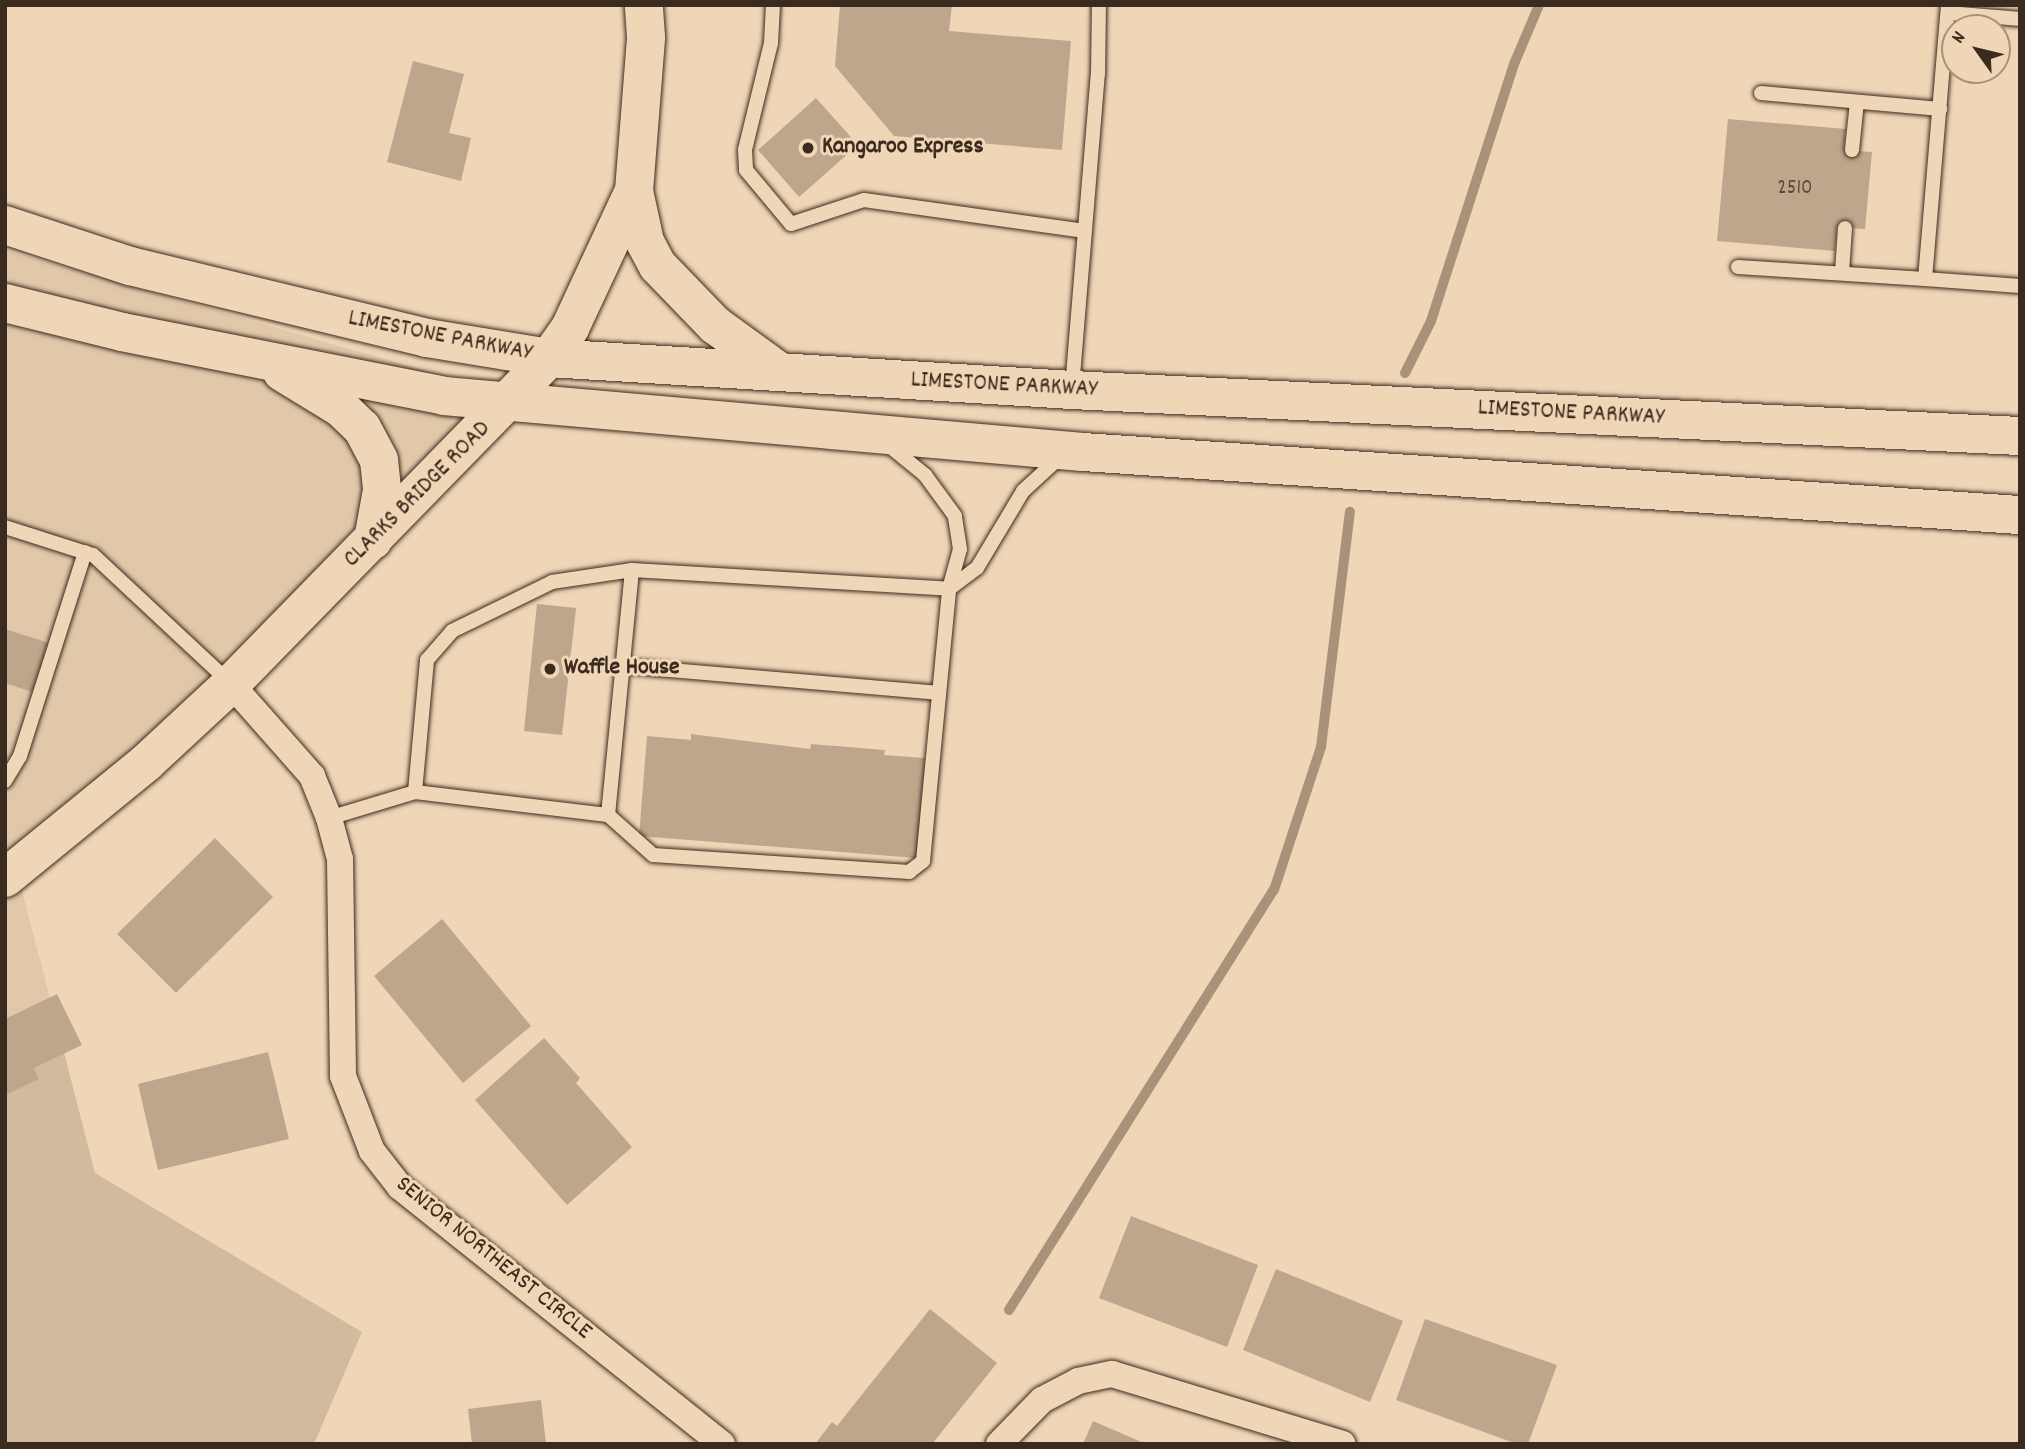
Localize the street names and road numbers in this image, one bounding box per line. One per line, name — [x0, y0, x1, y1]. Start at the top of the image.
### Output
street label: LIMESTONE PARKWAY — [346, 305, 534, 369]
street label: LIMESTONE PARKWAY — [910, 367, 1098, 405]
street label: LIMESTONE PARKWAY — [1477, 395, 1665, 433]
street label: CLARKS BRIDGE ROAD — [339, 416, 497, 574]
street label: SENIOR NORTHEAST CIRCLE — [389, 1171, 597, 1347]

